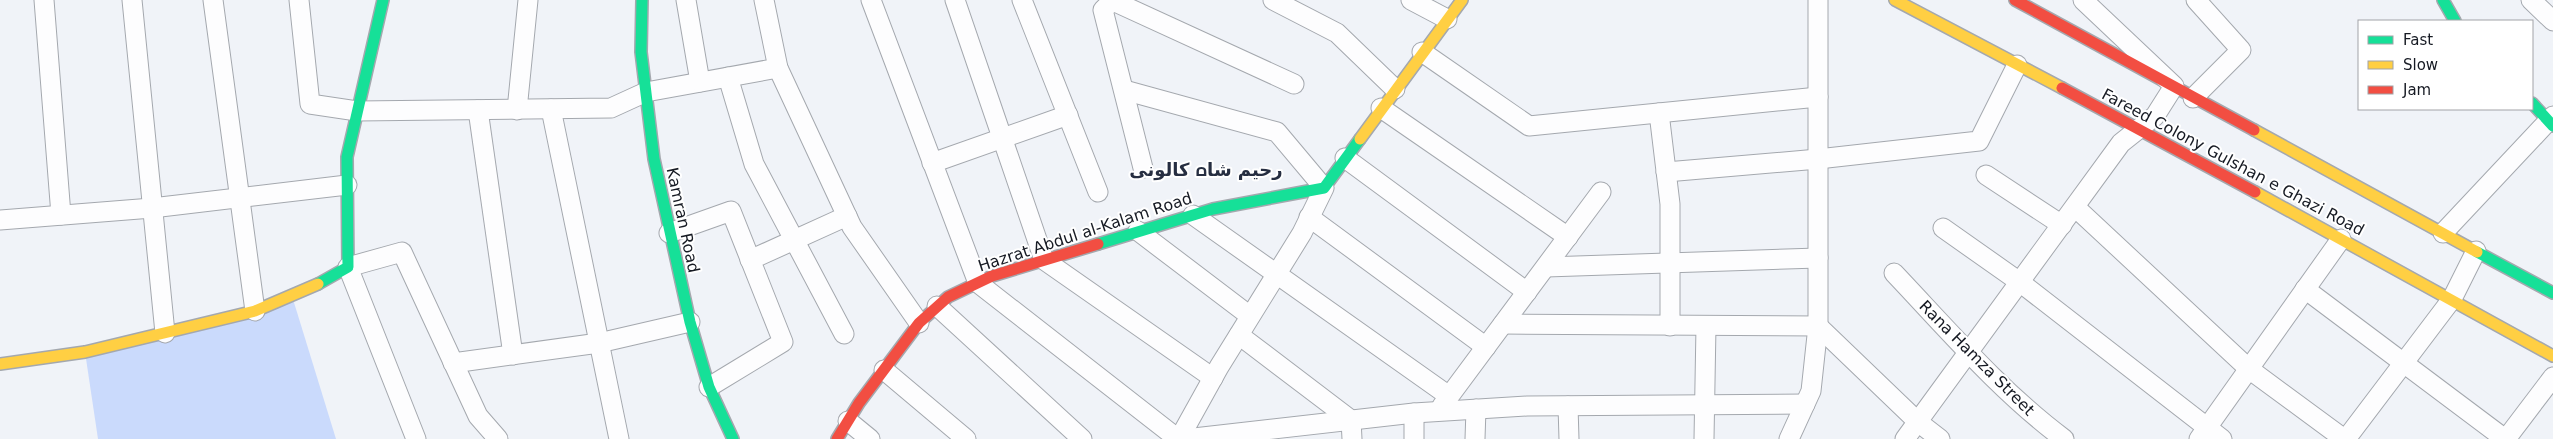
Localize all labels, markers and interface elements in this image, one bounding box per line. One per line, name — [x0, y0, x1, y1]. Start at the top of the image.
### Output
legend — [2358, 20, 2533, 110]
text: Fast — [2403, 31, 2433, 49]
text: Slow — [2403, 56, 2438, 74]
text: Jam — [2402, 81, 2431, 99]
street label: Fareed Colony Gulshan e Ghazi Road — [2099, 84, 2367, 240]
district label: رحیم شاہ کالونی — [1129, 159, 1283, 181]
street label: Kamran Road — [663, 166, 703, 274]
street label: Hazrat Abdul al-Kalam Road — [976, 188, 1194, 276]
street label: Rana Hamza Street — [1916, 297, 2038, 419]

